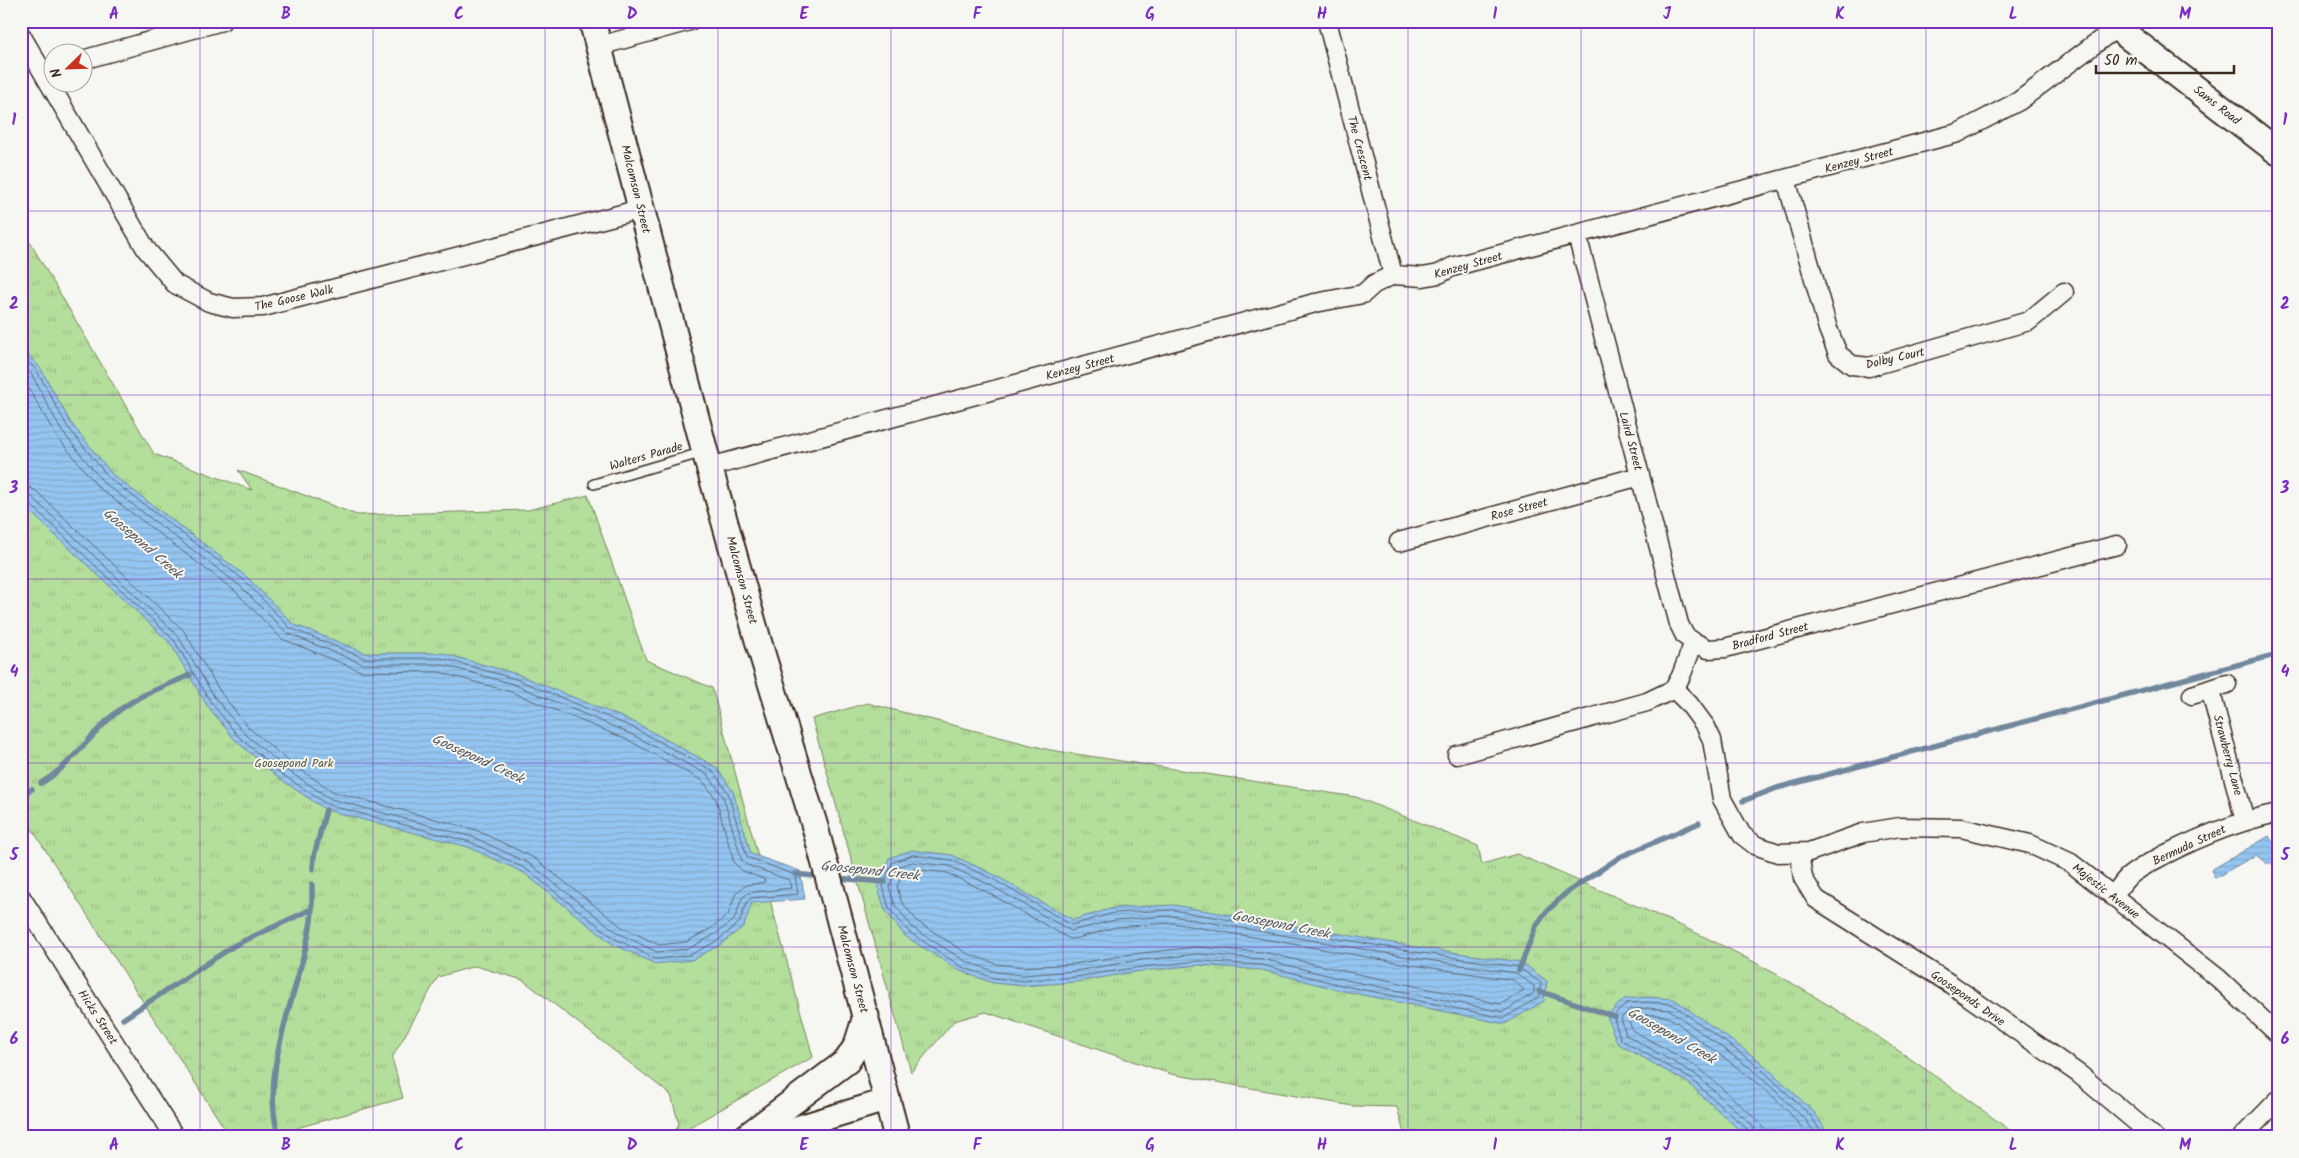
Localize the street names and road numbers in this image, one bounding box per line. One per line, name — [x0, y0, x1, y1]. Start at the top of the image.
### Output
street label: Sams Road — [2189, 81, 2245, 131]
street label: The Crescent — [1342, 114, 1377, 183]
street label: Kenzey Street — [1823, 142, 1896, 179]
street label: Malcomson Street — [615, 143, 656, 236]
street label: Kenzey Street — [1432, 247, 1505, 284]
street label: The Goose Walk — [253, 280, 336, 317]
street label: Dolby Court — [1864, 342, 1927, 374]
street label: Kenzey Street — [1044, 349, 1117, 386]
street label: Laird Street — [1614, 410, 1648, 473]
street label: Walters Parade — [607, 437, 685, 476]
street label: Rose Street — [1489, 493, 1550, 526]
street label: Malcomson Street — [721, 534, 763, 627]
street label: Bradford Street — [1730, 617, 1811, 656]
street label: Strawberry Lane — [2208, 713, 2248, 798]
street label: Bermuda Street — [2149, 820, 2229, 871]
street label: Majestic Avenue — [2068, 859, 2144, 924]
street label: Malcomson Street — [832, 923, 874, 1016]
street label: Gooseponds Drive — [1927, 966, 2009, 1032]
street label: Hicks Street — [73, 986, 123, 1049]

